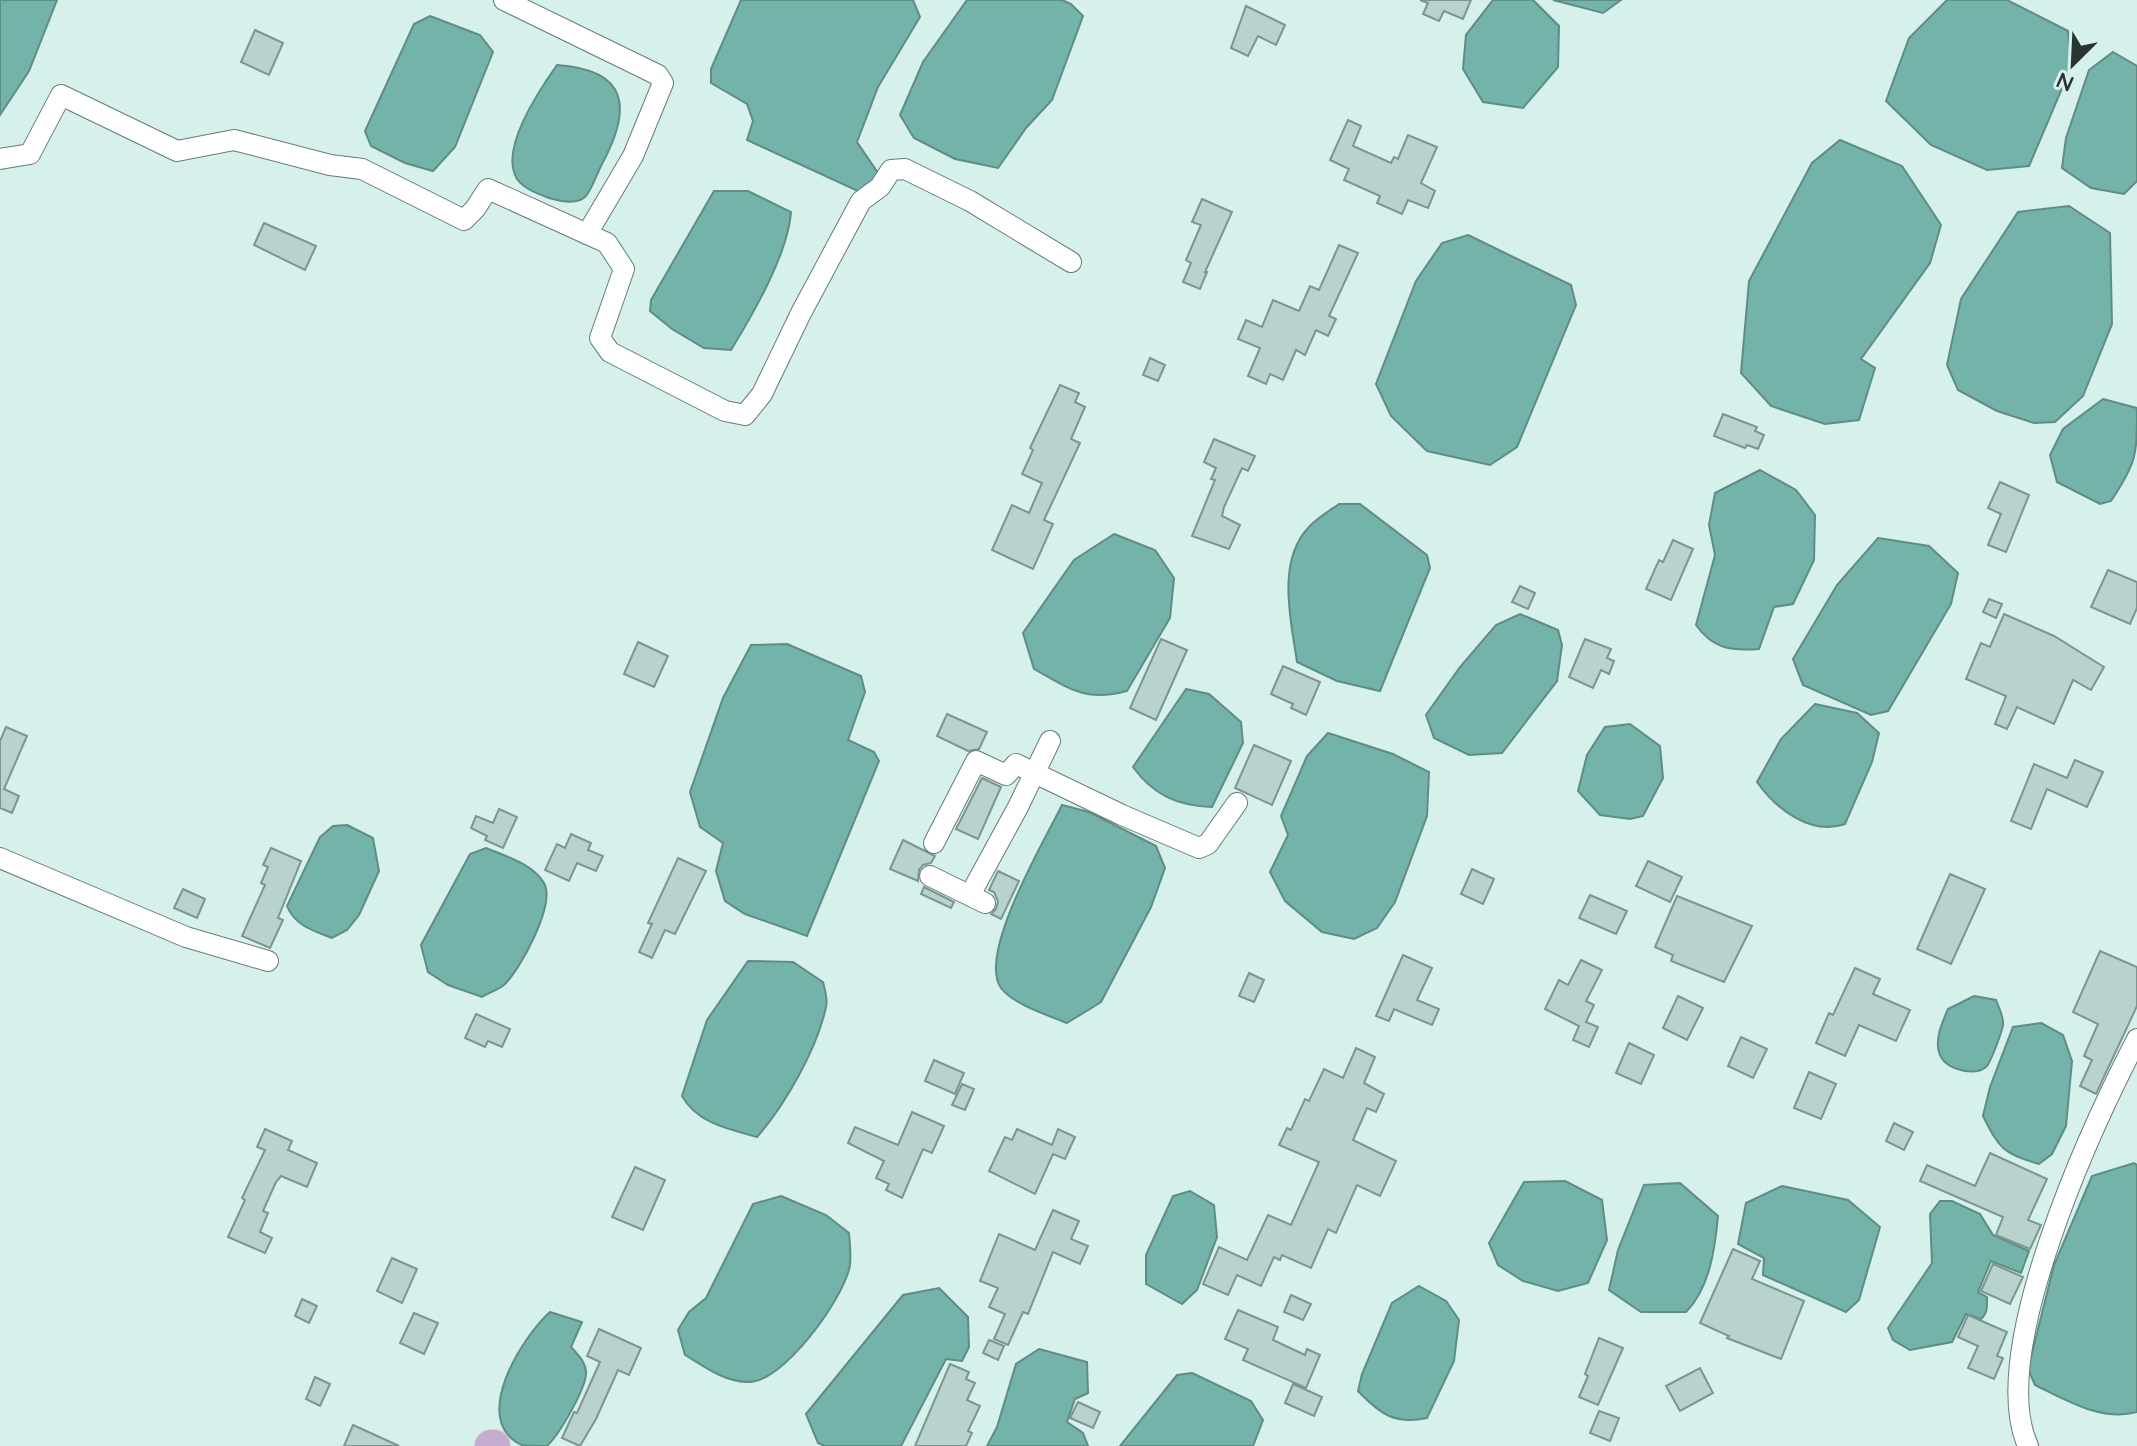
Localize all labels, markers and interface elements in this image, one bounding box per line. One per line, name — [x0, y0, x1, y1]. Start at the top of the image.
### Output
north arrow — [2033, 24, 2113, 104]
text: N — [2052, 66, 2078, 98]

